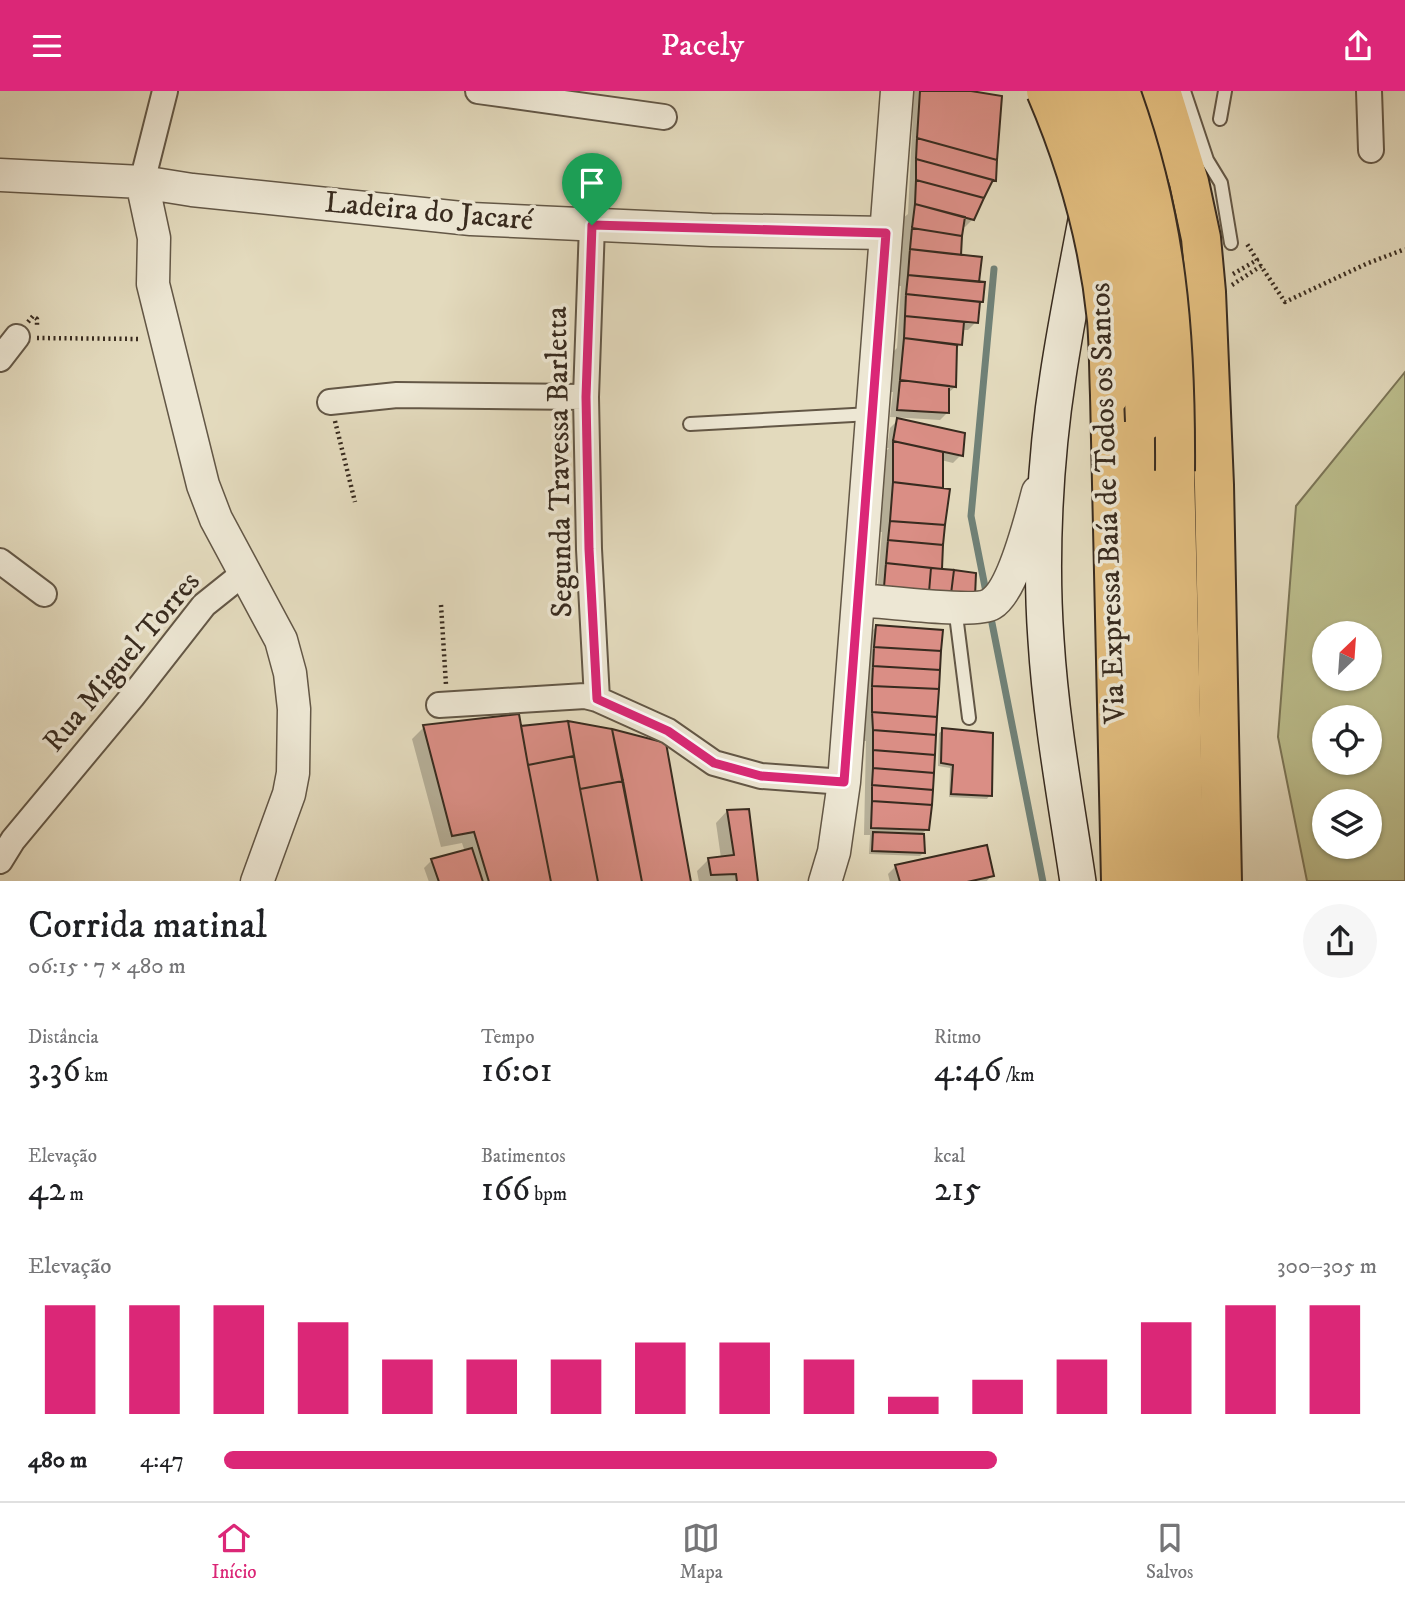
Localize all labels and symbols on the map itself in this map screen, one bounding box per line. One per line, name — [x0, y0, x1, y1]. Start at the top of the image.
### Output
pin — [562, 153, 622, 225]
street label: Ladeira do Jacaré — [323, 184, 535, 240]
street label: Via Expressa Baía de Todos os Santos — [1082, 282, 1134, 725]
street label: Segunda Travessa Barletta — [539, 306, 581, 618]
street label: Rua Miguel Torres — [36, 564, 208, 760]
north arrow — [1312, 621, 1382, 691]

